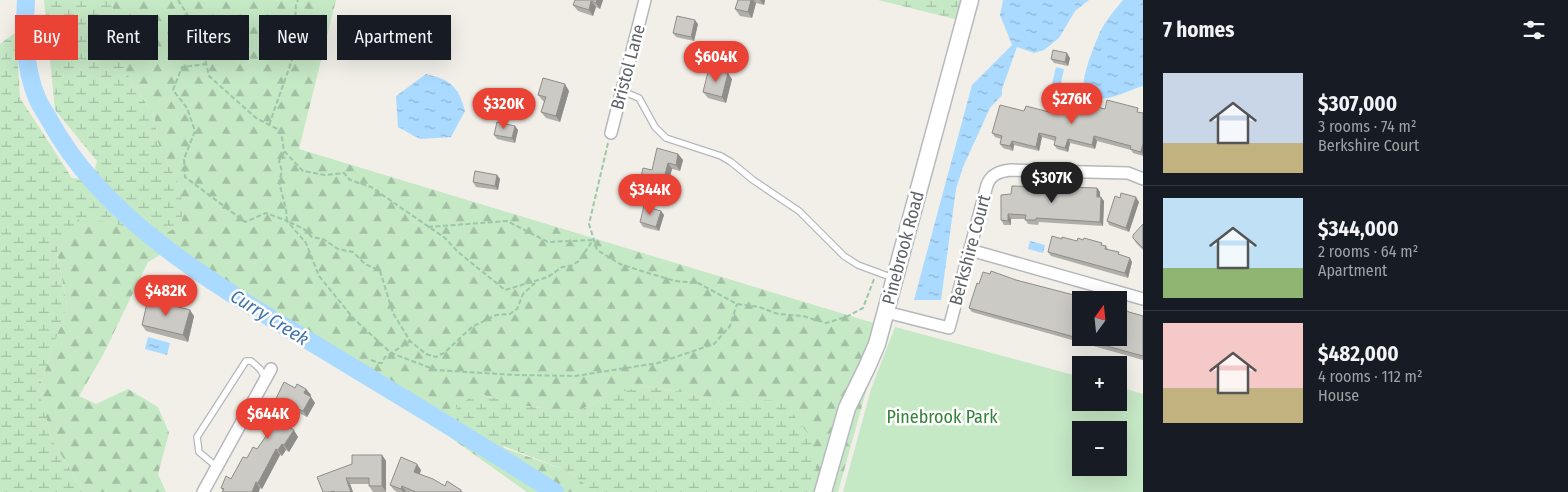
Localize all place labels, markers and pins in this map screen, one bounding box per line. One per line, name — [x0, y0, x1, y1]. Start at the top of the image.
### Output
pin: $604K — [681, 41, 751, 83]
pin: $276K — [1037, 82, 1107, 125]
pin: $320K — [469, 88, 539, 130]
pin: $307K — [1017, 162, 1087, 204]
pin: $344K — [615, 174, 685, 216]
pin: $482K — [131, 274, 201, 317]
pin: $644K — [233, 398, 303, 440]

